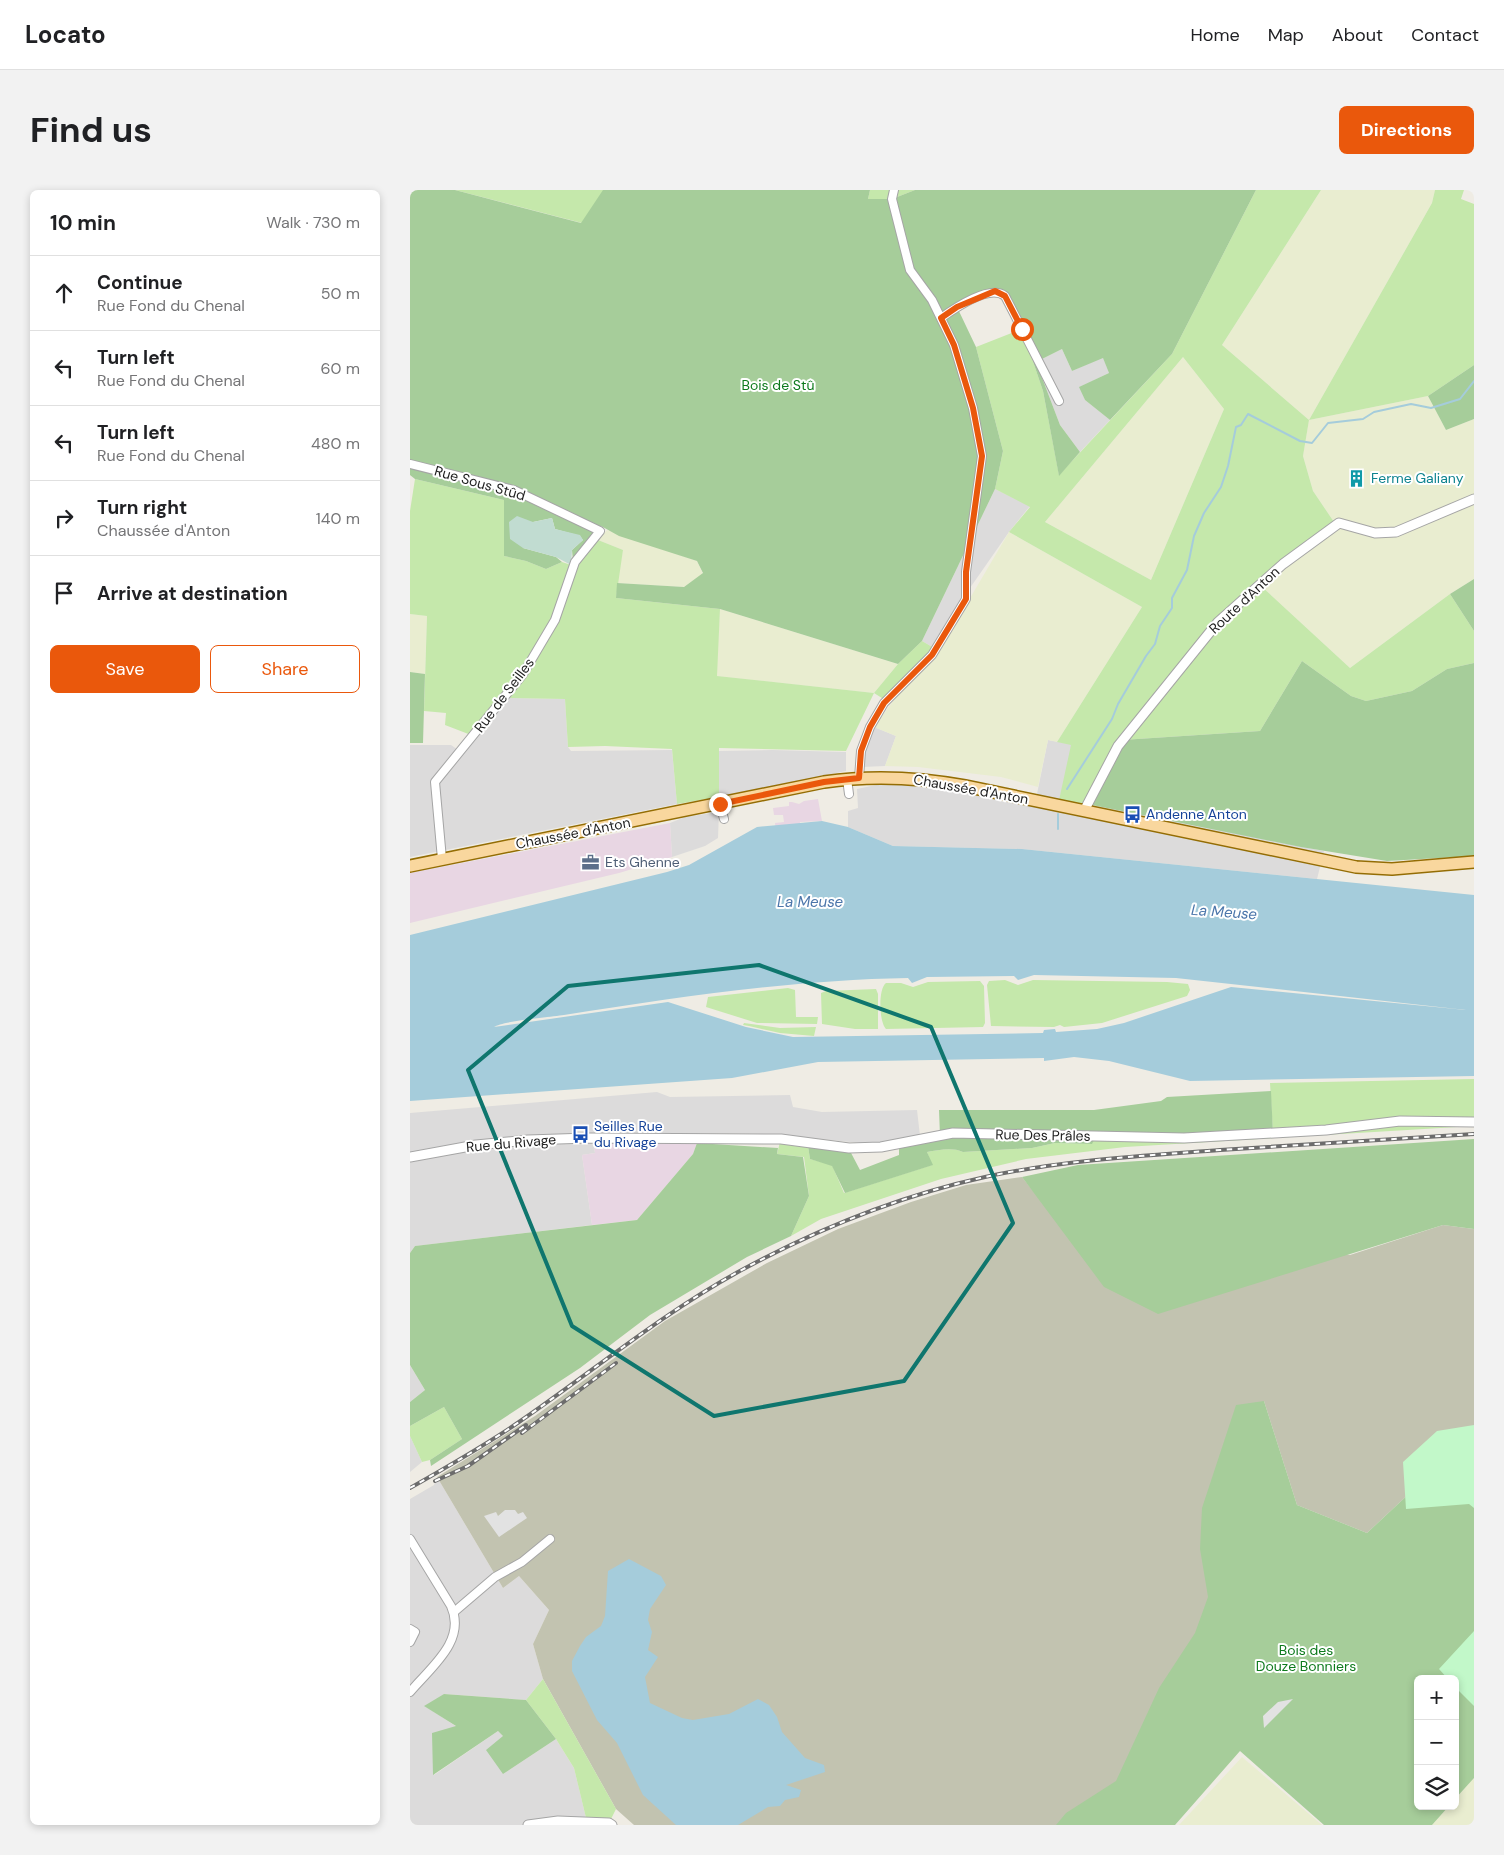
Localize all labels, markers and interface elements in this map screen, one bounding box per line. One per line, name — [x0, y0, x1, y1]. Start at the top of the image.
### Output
text: Locato — [25, 19, 106, 50]
text: Home — [1190, 23, 1240, 47]
text: Map — [1268, 23, 1304, 47]
text: About — [1332, 23, 1383, 47]
text: Contact — [1411, 23, 1479, 47]
button: Directions — [1339, 106, 1474, 154]
text: Find us — [30, 107, 152, 153]
text: 10 min — [50, 209, 116, 237]
text: Walk · 730 m — [266, 212, 360, 233]
text: Continue — [97, 270, 183, 295]
icon: ahead — [50, 279, 78, 307]
text: 50 m — [321, 283, 360, 304]
text: Rue Fond du Chenal — [97, 295, 245, 316]
route start — [1011, 318, 1034, 341]
text: Turn left — [97, 345, 175, 370]
icon: left — [50, 354, 78, 382]
text: 60 m — [320, 358, 360, 379]
text: Rue Fond du Chenal — [97, 370, 245, 391]
park label: Bois de Stû — [742, 376, 814, 394]
text: Turn left — [97, 420, 175, 445]
icon: left — [50, 429, 78, 457]
text: 480 m — [311, 433, 360, 454]
text: Rue Fond du Chenal — [97, 445, 245, 466]
street label: Rue Sous Stûd — [433, 461, 527, 505]
building icon: Ferme Galiany — [1347, 468, 1367, 488]
place label: Ferme Galiany — [1371, 469, 1464, 487]
text: Turn right — [97, 495, 187, 520]
icon: right — [50, 504, 78, 532]
text: 140 m — [316, 508, 360, 529]
text: Chaussée d'Anton — [97, 520, 230, 541]
street label: Route d'Anton — [1205, 563, 1283, 637]
icon: arrive — [50, 579, 78, 607]
text: Arrive at destination — [97, 581, 288, 606]
button: Save — [50, 645, 200, 693]
button: Share — [210, 645, 360, 693]
street label: Rue de Seilles — [470, 654, 538, 736]
street label: Chaussée d'Anton — [912, 770, 1030, 808]
route end — [709, 793, 732, 816]
bus stop icon: Andenne Anton — [1122, 804, 1142, 824]
place label: Andenne Anton — [1146, 805, 1247, 823]
street label: Chaussée d'Anton — [514, 813, 632, 853]
office icon: Ets Ghenne — [581, 852, 601, 872]
place label: Ets Ghenne — [605, 853, 680, 871]
water label: La Meuse — [777, 892, 843, 912]
water label: La Meuse — [1190, 900, 1258, 924]
place label: Seilles Rue du Rivage — [594, 1117, 663, 1151]
bus stop icon: Seilles Rue du Rivage — [570, 1124, 590, 1144]
street label: Rue Des Prâles — [995, 1125, 1091, 1145]
street label: Rue du Rivage — [465, 1130, 557, 1156]
park label: Bois des Douze Bonniers — [1256, 1641, 1356, 1675]
map controls — [1414, 1675, 1459, 1810]
button: + — [1414, 1675, 1459, 1720]
button: − — [1414, 1720, 1459, 1765]
button: layers — [1414, 1765, 1459, 1810]

